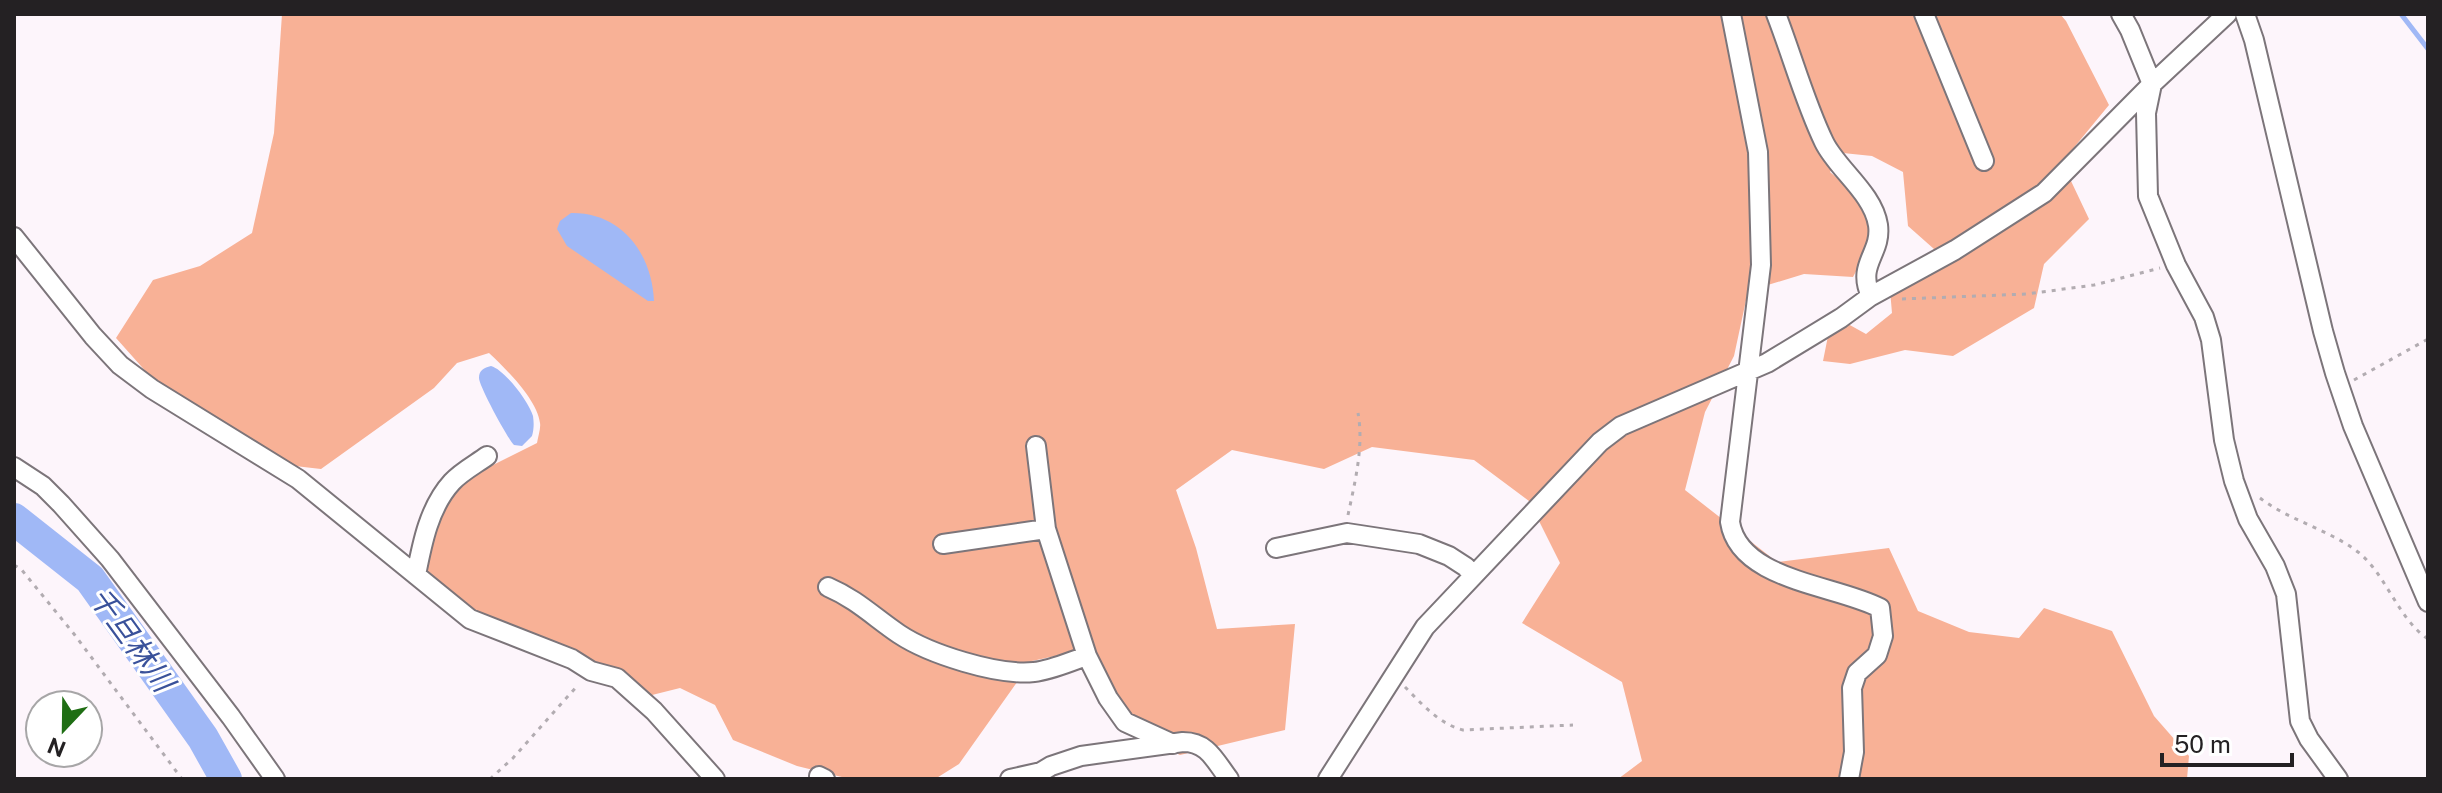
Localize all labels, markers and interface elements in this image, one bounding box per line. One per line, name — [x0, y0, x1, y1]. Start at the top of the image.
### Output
water label: 千旦林川 — [82, 580, 184, 701]
north arrow — [24, 689, 104, 769]
scale bar — [2162, 717, 2292, 767]
text: 50 m — [2174, 730, 2231, 758]
text: N — [44, 732, 69, 763]

